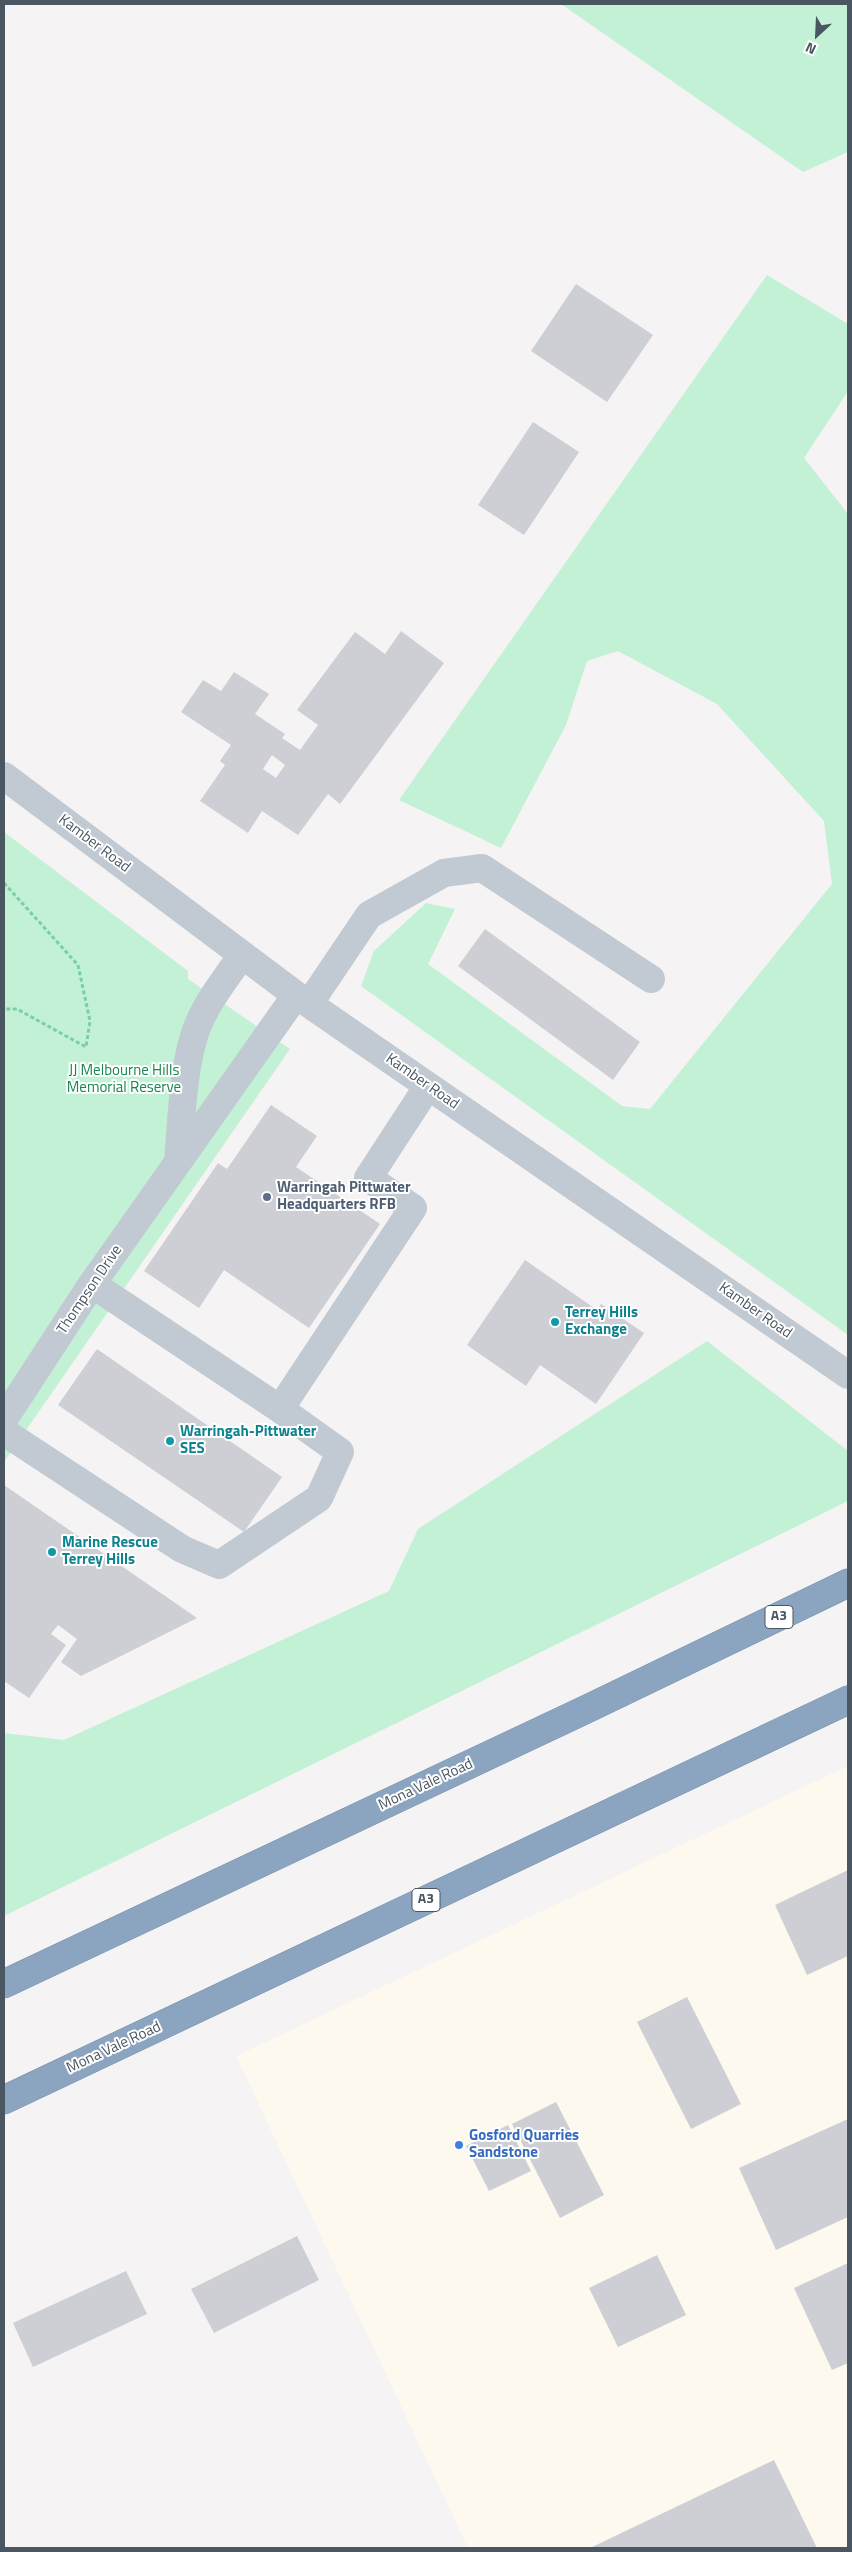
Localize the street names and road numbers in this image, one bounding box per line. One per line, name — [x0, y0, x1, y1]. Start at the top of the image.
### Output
street label: Kamber Road — [55, 811, 133, 877]
street label: Kamber Road — [382, 1050, 462, 1114]
street label: Thompson Drive — [54, 1242, 126, 1338]
street label: Kamber Road — [715, 1279, 795, 1343]
road number: A3 — [765, 1605, 793, 1628]
street label: Mona Vale Road — [376, 1755, 476, 1815]
road number: A3 — [412, 1888, 440, 1912]
street label: Mona Vale Road — [64, 2018, 164, 2078]

